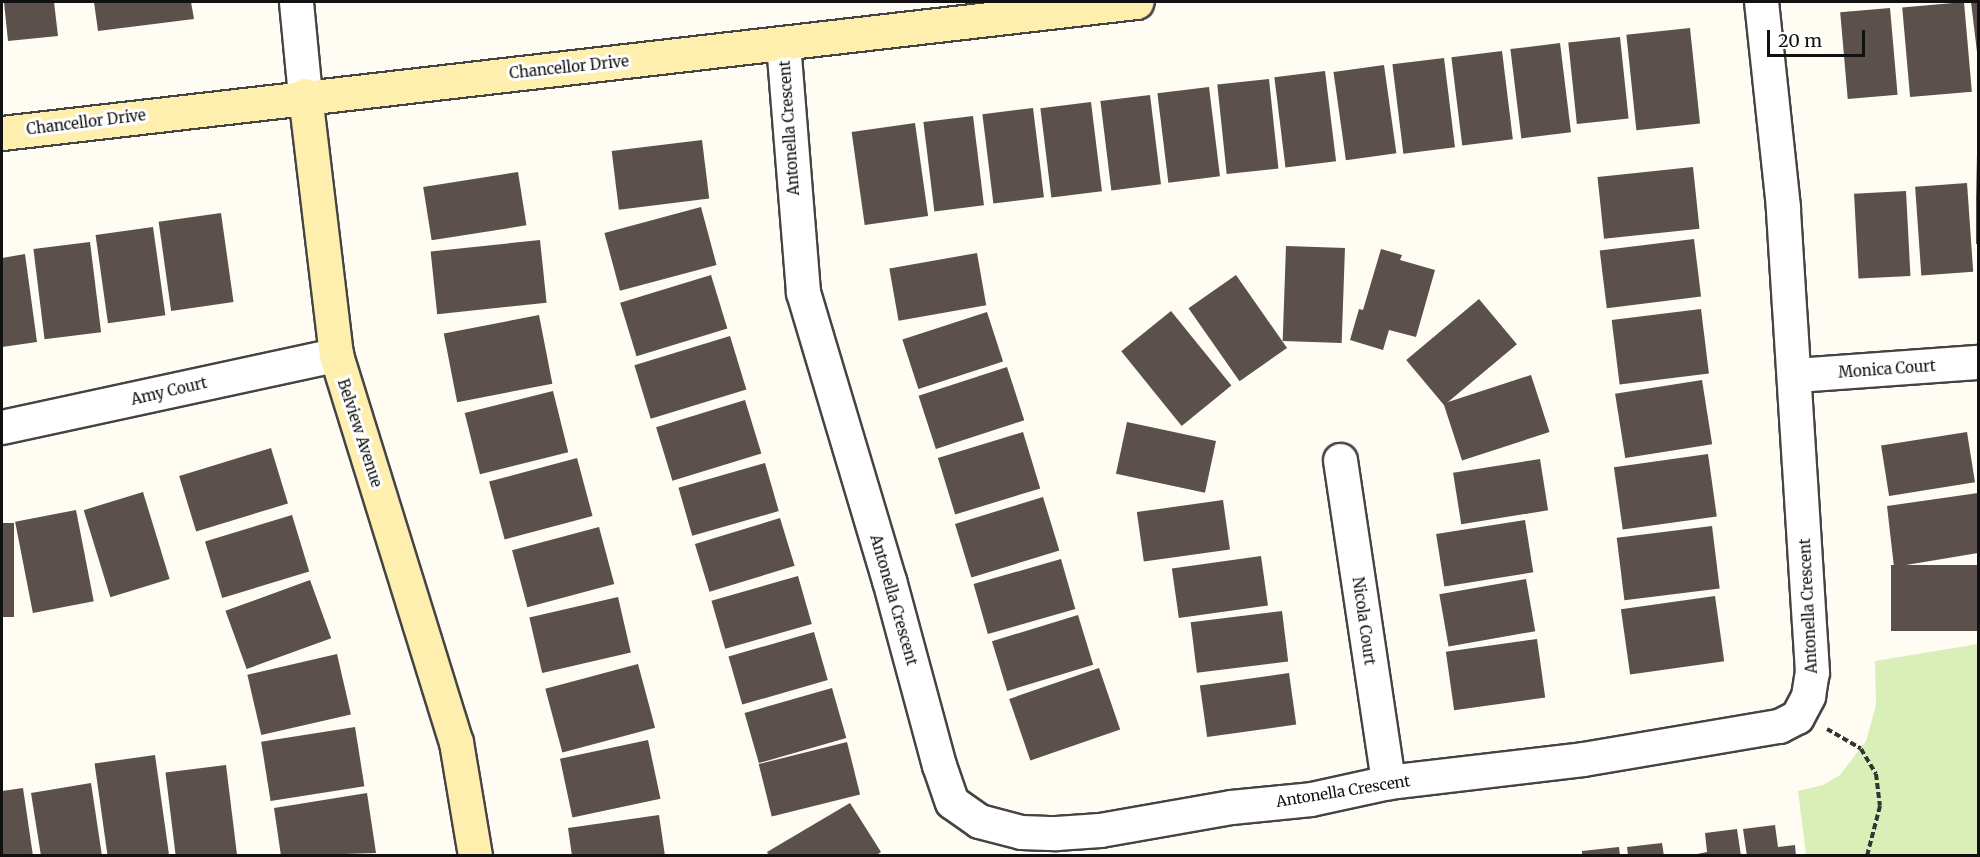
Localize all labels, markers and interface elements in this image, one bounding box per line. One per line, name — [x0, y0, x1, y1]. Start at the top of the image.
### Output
scale bar — [1770, 18, 1868, 56]
text: 20 m — [1778, 29, 1822, 52]
street label: Chancellor Drive — [508, 52, 630, 82]
street label: Antonella Crescent — [775, 60, 803, 196]
street label: Chancellor Drive — [25, 106, 147, 138]
street label: Monica Court — [1838, 357, 1936, 381]
street label: Amy Court — [129, 373, 209, 409]
street label: Belview Avenue — [334, 377, 386, 489]
street label: Antonella Crescent — [867, 532, 921, 668]
street label: Antonella Crescent — [1795, 538, 1821, 674]
street label: Nicola Court — [1349, 576, 1379, 666]
street label: Antonella Crescent — [1275, 772, 1411, 810]

